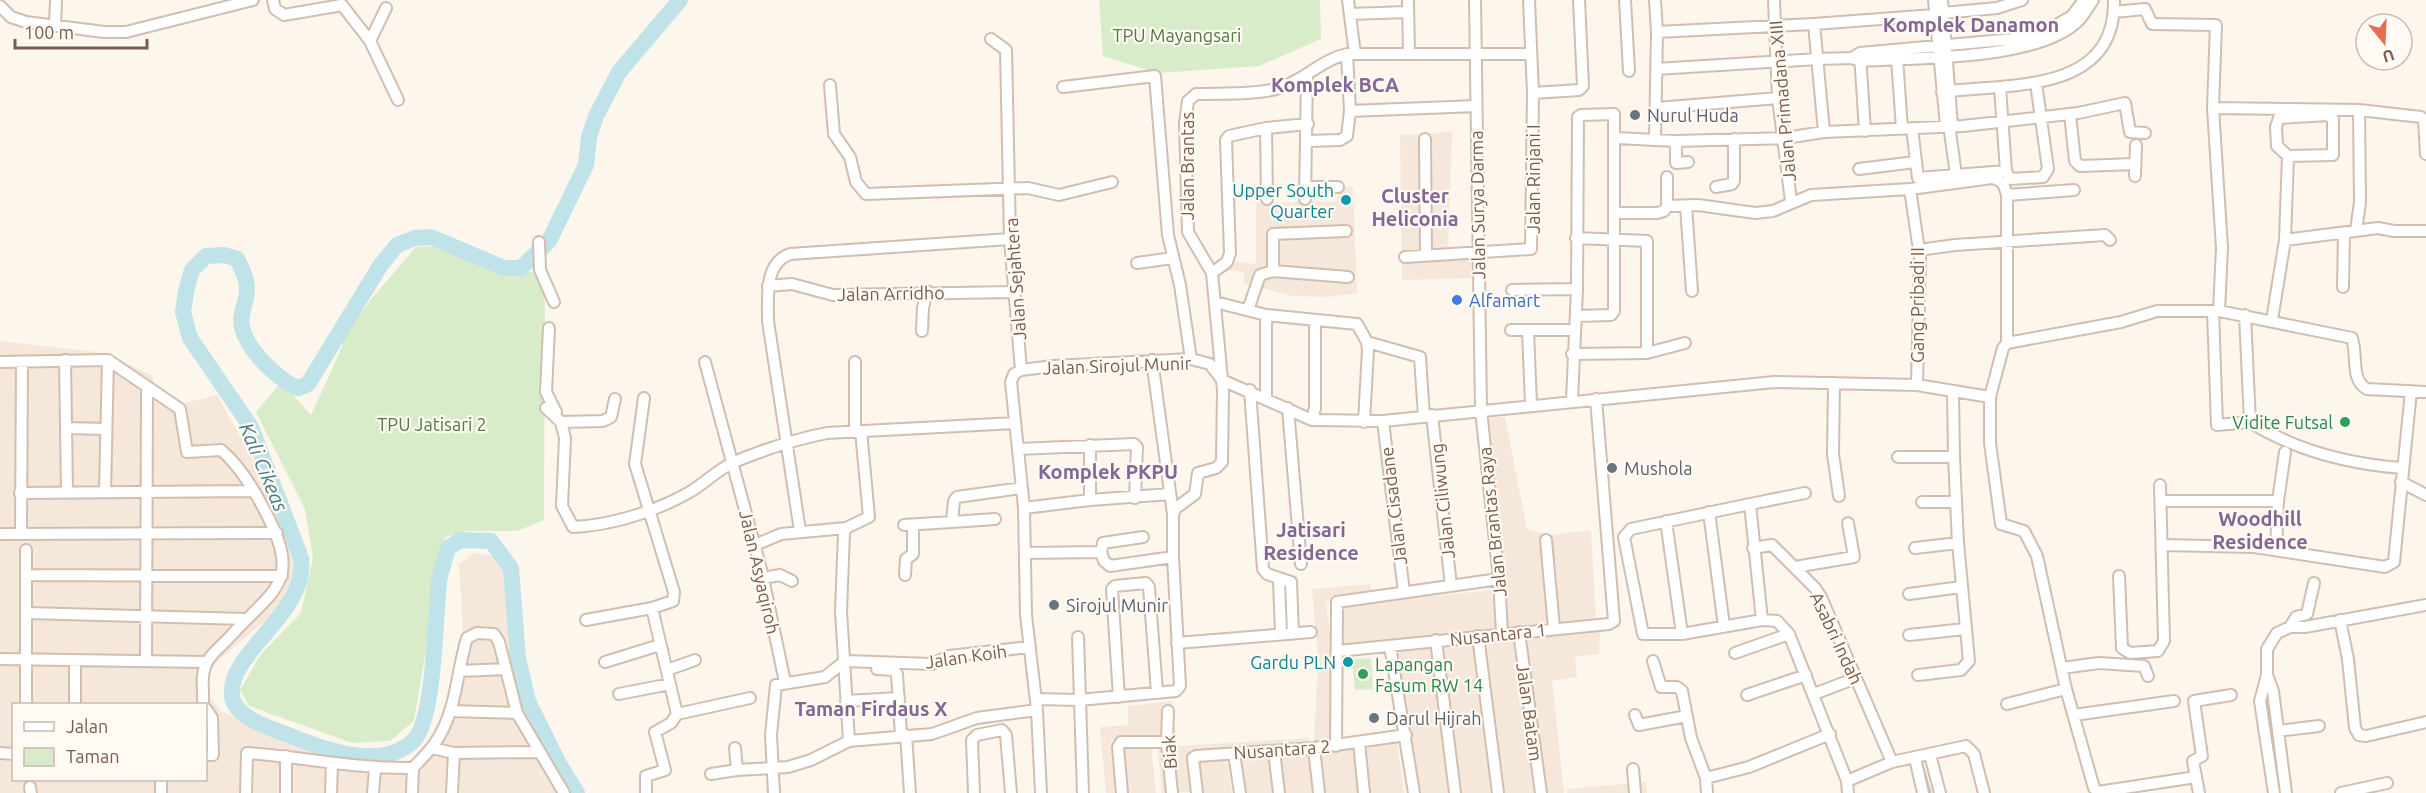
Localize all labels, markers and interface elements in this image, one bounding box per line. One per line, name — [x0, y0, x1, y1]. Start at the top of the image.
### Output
scale bar — [15, 12, 147, 50]
north arrow — [2354, 12, 2414, 72]
district label: Komplek Danamon — [1883, 13, 2059, 36]
street label: Jalan Primadana XIII — [1765, 20, 1799, 182]
text: 100 m — [24, 22, 74, 42]
park label: TPU Mayangsari — [1113, 25, 1241, 45]
text: U — [2381, 46, 2397, 67]
district label: Komplek BCA — [1271, 73, 1399, 96]
place label: Nurul Huda — [1647, 105, 1739, 125]
marker: Nurul Huda — [1628, 108, 1642, 122]
street label: Jalan Brantas — [1177, 112, 1197, 220]
street label: Jalan Rinjani I — [1523, 124, 1543, 234]
street label: Jalan Surya Darma — [1466, 130, 1488, 280]
place label: Upper South Quarter — [1232, 180, 1334, 222]
district label: Cluster Heliconia — [1371, 184, 1459, 230]
marker: Upper South Quarter — [1339, 193, 1353, 207]
street label: Jalan Sejahtera — [1001, 217, 1029, 341]
street label: Gang Pribadi II — [1907, 247, 1927, 363]
street label: Jalan Arridho — [837, 282, 945, 304]
place label: Alfamart — [1469, 290, 1540, 310]
marker: Alfamart — [1450, 293, 1464, 307]
street label: Jalan Sirojul Munir — [1042, 352, 1192, 378]
place label: Vidite Futsal — [2232, 412, 2333, 432]
park label: TPU Jatisari 2 — [377, 414, 487, 434]
marker: Vidite Futsal — [2338, 415, 2352, 429]
water label: Kali Cikeas — [235, 419, 293, 515]
street label: Jalan Ciliwung — [1426, 442, 1458, 560]
street label: Jalan Cisadane — [1376, 446, 1410, 566]
street label: Jalan Brantas Raya — [1474, 446, 1510, 598]
place label: Mushola — [1624, 458, 1693, 478]
district label: Komplek PKPU — [1038, 460, 1178, 483]
marker: Mushola — [1605, 461, 1619, 475]
district label: Woodhill Residence — [2212, 507, 2308, 553]
street label: Jalan Asyaqiroh — [736, 508, 784, 636]
district label: Jatisari Residence — [1263, 518, 1359, 564]
street label: Asabri Indah — [1807, 589, 1867, 687]
place label: Sirojul Munir — [1066, 595, 1168, 615]
marker: Sirojul Munir — [1047, 598, 1061, 612]
street label: Nusantara 1 — [1449, 619, 1547, 649]
street label: Jalan Koih — [924, 640, 1008, 672]
place label: Gardu PLN — [1250, 652, 1336, 672]
place label: Lapangan Fasum RW 14 — [1375, 654, 1483, 695]
marker: Gardu PLN — [1341, 655, 1355, 669]
street label: Jalan Batam — [1513, 662, 1547, 762]
marker: Lapangan Fasum RW 14 — [1356, 667, 1370, 681]
district label: Taman Firdaus X — [795, 697, 947, 720]
legend — [12, 703, 207, 781]
place label: Darul Hijrah — [1386, 708, 1482, 728]
marker: Darul Hijrah — [1367, 711, 1381, 725]
text: Jalan — [66, 716, 108, 736]
street label: Biak — [1158, 734, 1180, 770]
street label: Nusantara 2 — [1233, 736, 1331, 762]
text: Taman — [66, 746, 120, 766]

